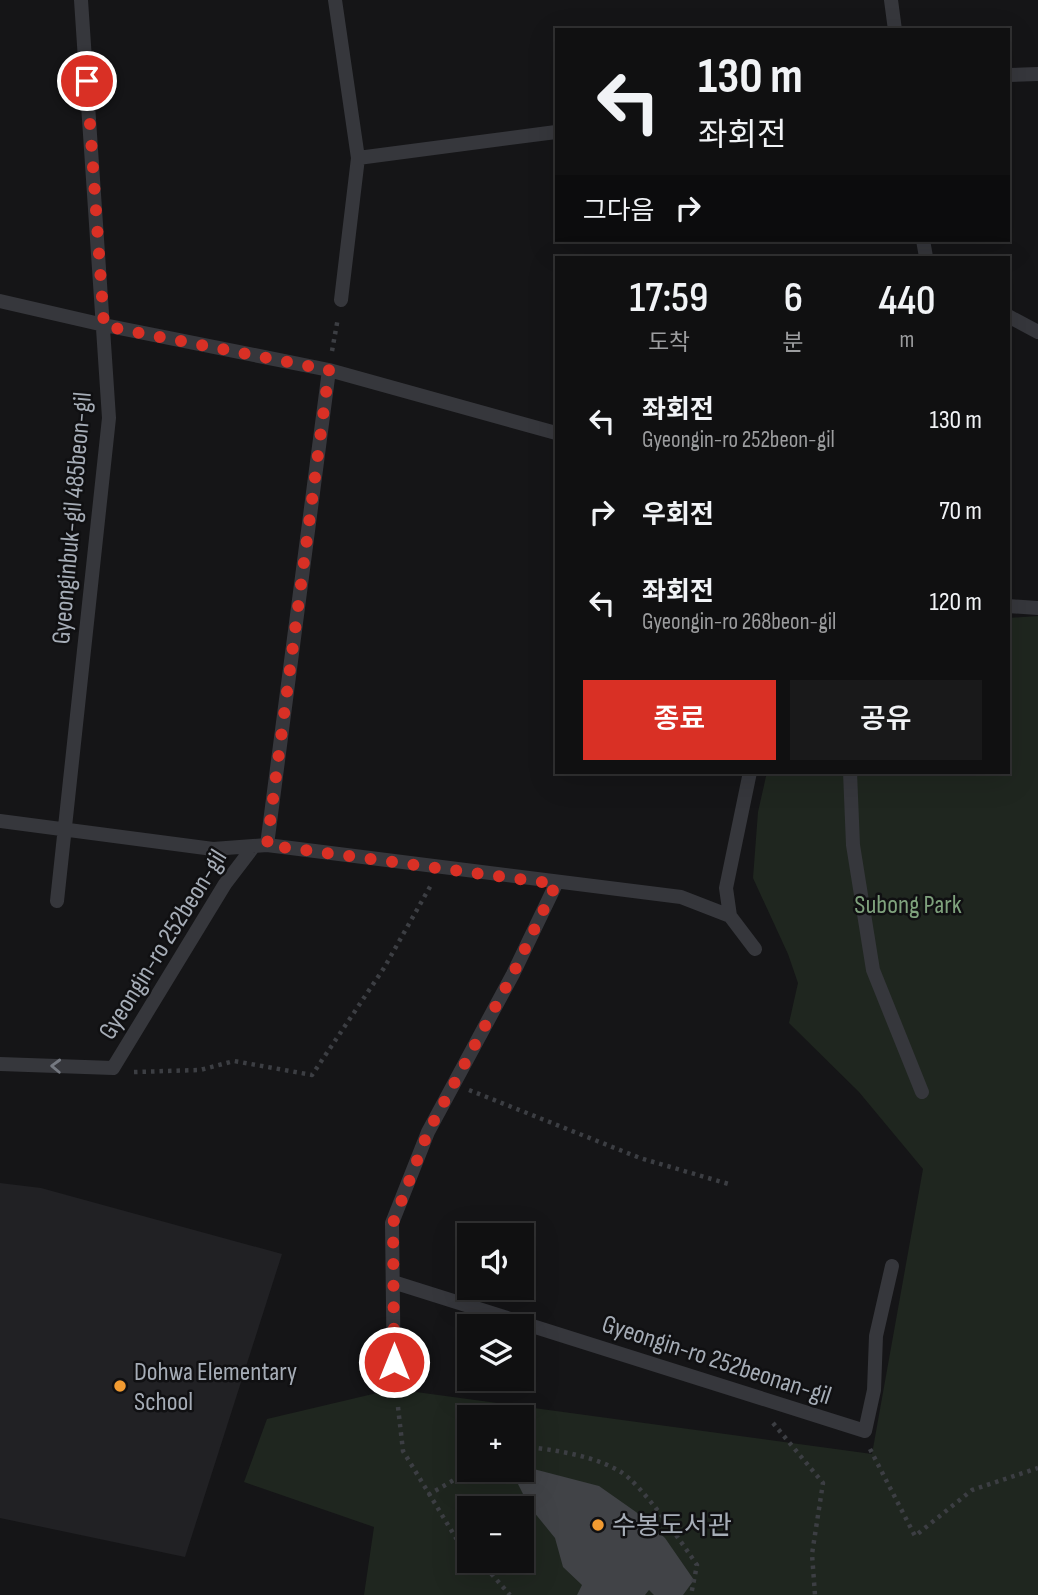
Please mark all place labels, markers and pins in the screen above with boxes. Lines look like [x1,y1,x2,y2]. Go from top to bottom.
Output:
pin [57,51,117,111]
place label: Dohwa Elementary School [134,1357,297,1418]
marker: Dohwa Elementary School [112,1378,128,1394]
place label: 수봉도서관 [612,1511,732,1542]
marker: 수봉도서관 [590,1517,606,1533]

